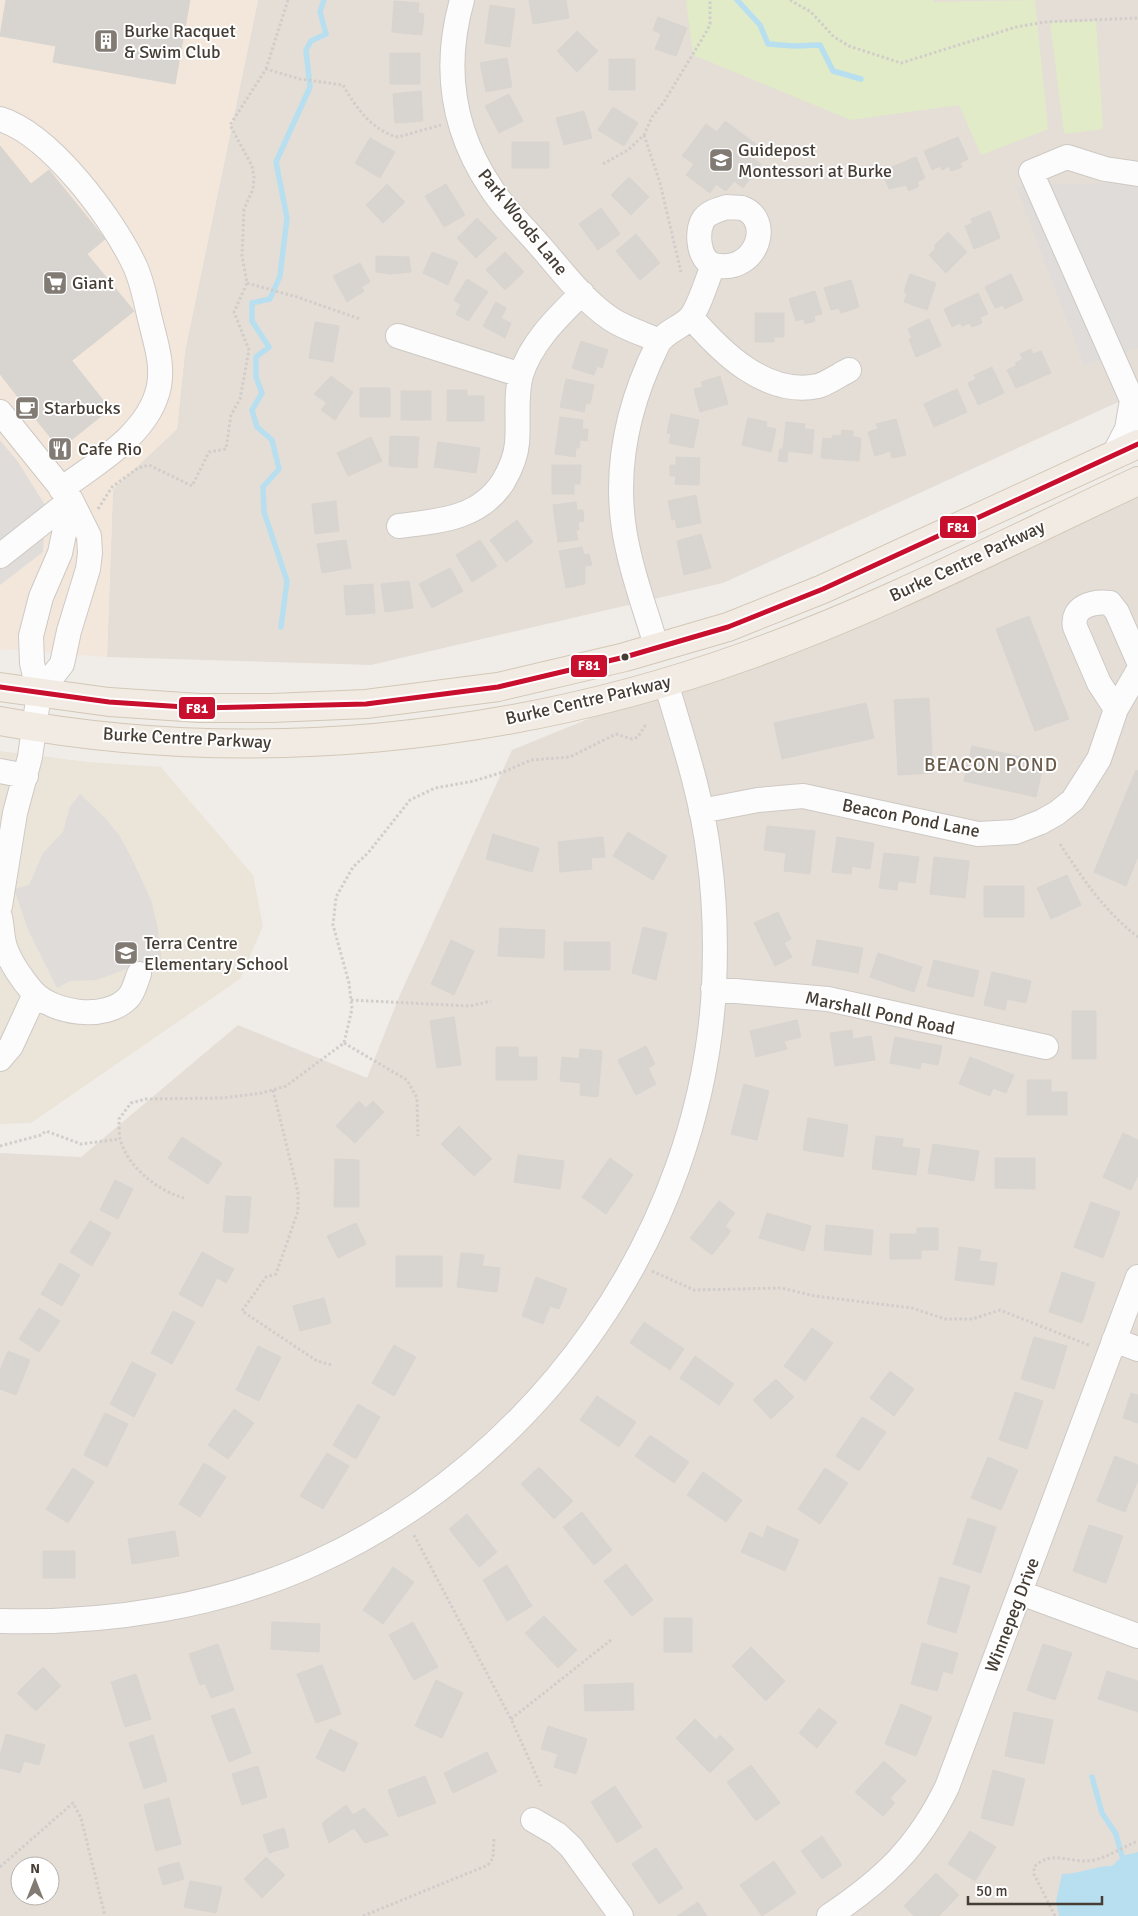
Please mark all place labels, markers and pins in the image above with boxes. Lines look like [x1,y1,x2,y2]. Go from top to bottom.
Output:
place label: Burke Racquet & Swim Club [124,20,236,63]
building icon: Burke Racquet & Swim Club [93,28,119,54]
place label: Guidepost Montessori at Burke [738,139,892,182]
school or university icon: Guidepost Montessori at Burke [708,147,734,173]
supermarket icon: Giant [42,270,68,296]
place label: Giant [72,272,114,294]
cafe icon: Starbucks [14,395,40,421]
place label: Starbucks [44,397,121,419]
restaurant icon: Cafe Rio [47,436,73,462]
place label: Cafe Rio [78,438,142,460]
unlabelled marker [620,652,630,662]
place label: Terra Centre Elementary School [144,932,289,975]
school or university icon: Terra Centre Elementary School [113,940,139,966]

